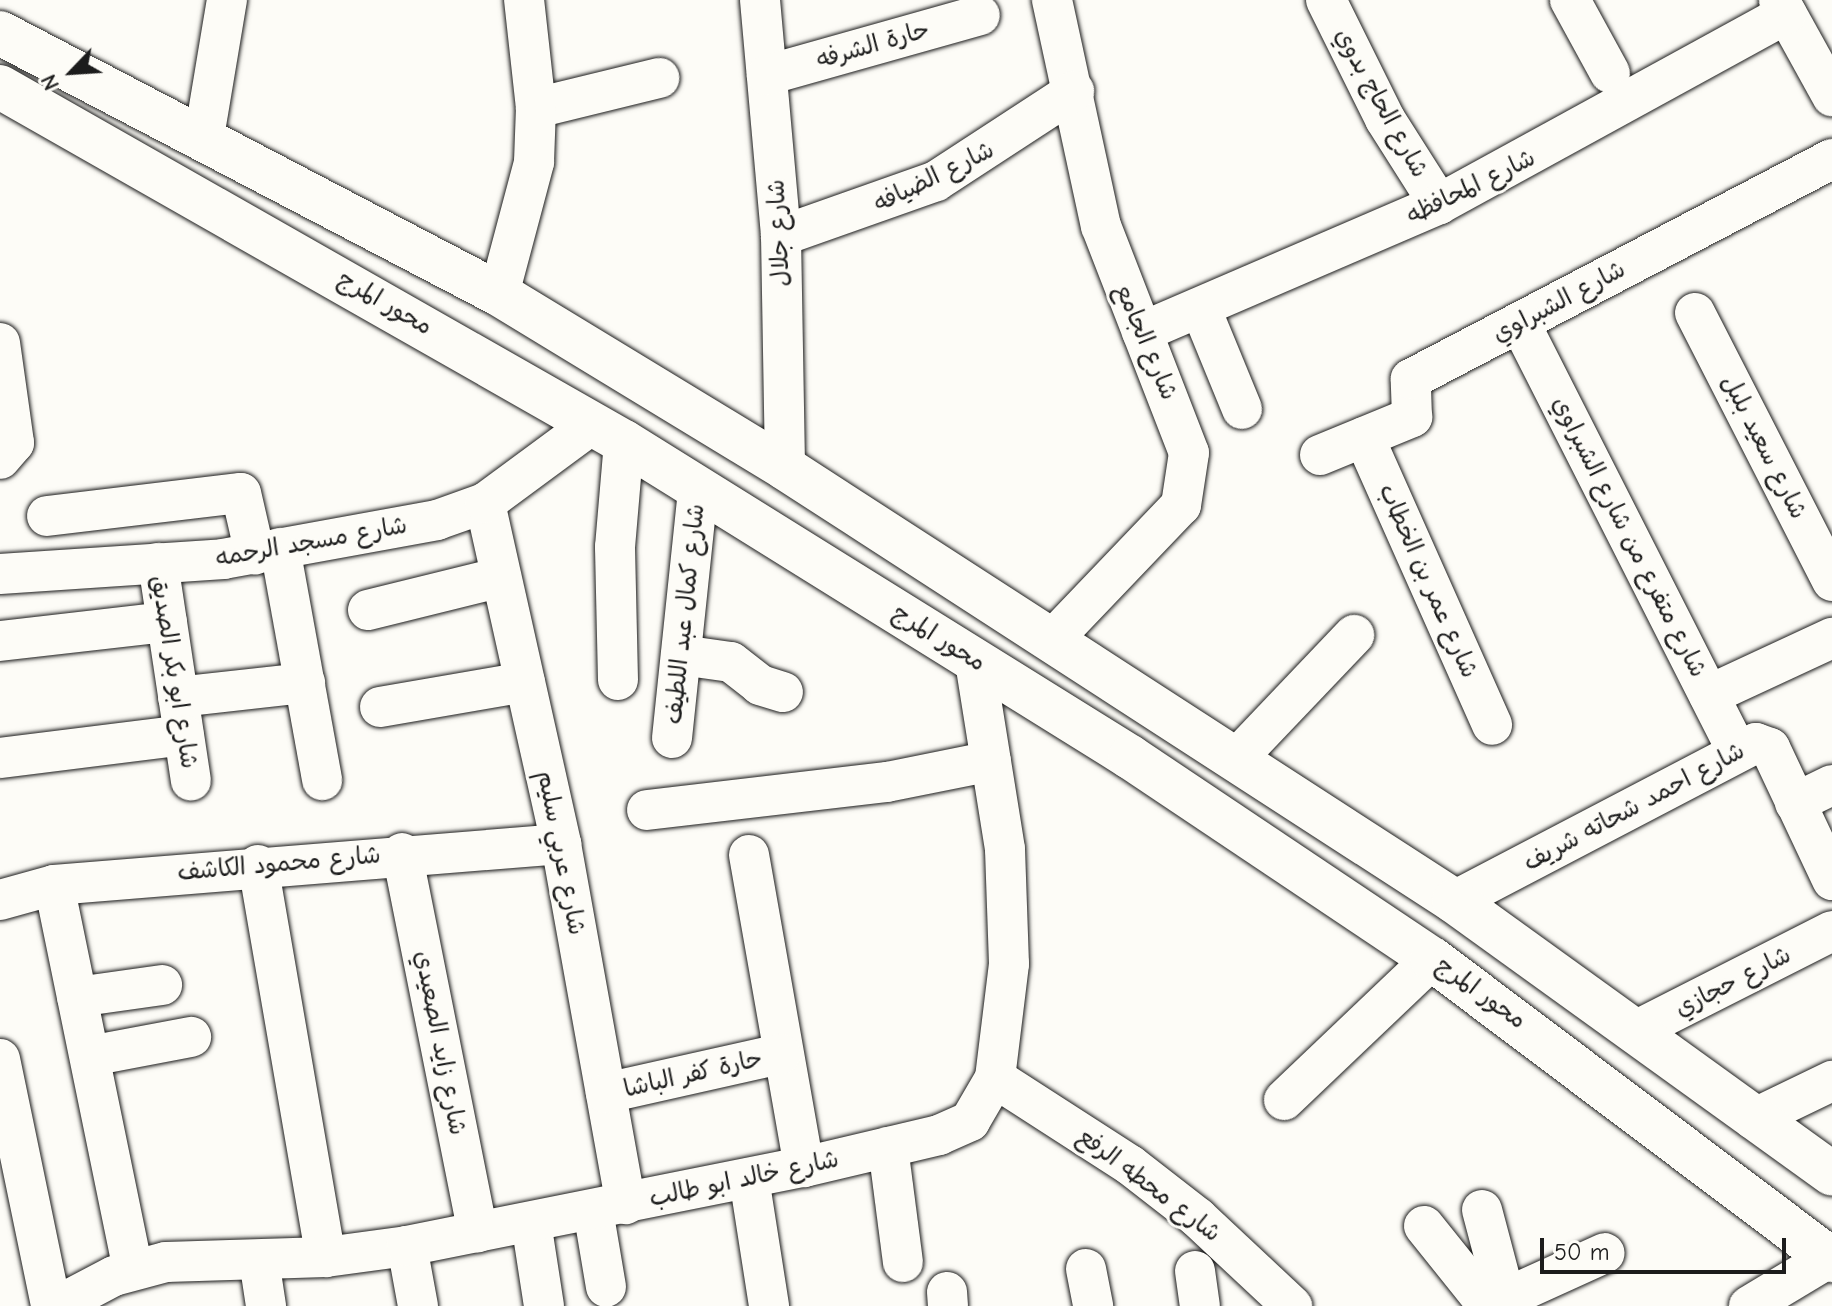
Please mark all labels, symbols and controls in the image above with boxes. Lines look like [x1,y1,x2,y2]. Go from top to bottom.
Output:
street label: حارة الشرفه [813,15,933,75]
street label: شارع الحاج بدوي [1328,23,1434,183]
north arrow [32,32,112,112]
text: N [35,70,65,94]
street label: شارع الضيافه [869,136,999,218]
street label: شارع المحافظه [1402,144,1540,230]
street label: شارع جلال [762,179,796,287]
street label: شارع الشبراوي [1488,255,1630,349]
street label: محور المرج [333,264,437,342]
street label: شارع الجامع [1109,280,1183,404]
street label: شارع سعيد بلبل [1715,370,1813,524]
street label: شارع متفرع من شارع الشبراوي [1546,392,1712,682]
street label: شارع عمر بن الخطاب [1372,480,1484,682]
street label: شارع كمال عبد اللطيف [659,502,711,726]
street label: شارع مسجد الرحمه [213,511,409,573]
street label: شارع ابو بكر الصديق [145,573,203,771]
street label: محور المرج [887,598,991,678]
street label: شارع احمد شحاته شريف [1519,737,1749,877]
street label: شارع عربي سليم [531,768,591,938]
street label: شارع محمود الكاشف [176,841,382,887]
street label: شارع حجازي [1670,941,1796,1023]
street label: شارع زايد الصعيدي [408,948,472,1138]
street label: محور المرج [1430,951,1532,1035]
street label: حارة كفر الباشا [621,1044,765,1104]
street label: شارع محطه الرفع [1072,1122,1226,1248]
street label: شارع خالد ابو طالب [647,1145,841,1213]
scale bar [1544,1222,1790,1272]
text: 50 m [1554,1238,1610,1266]

